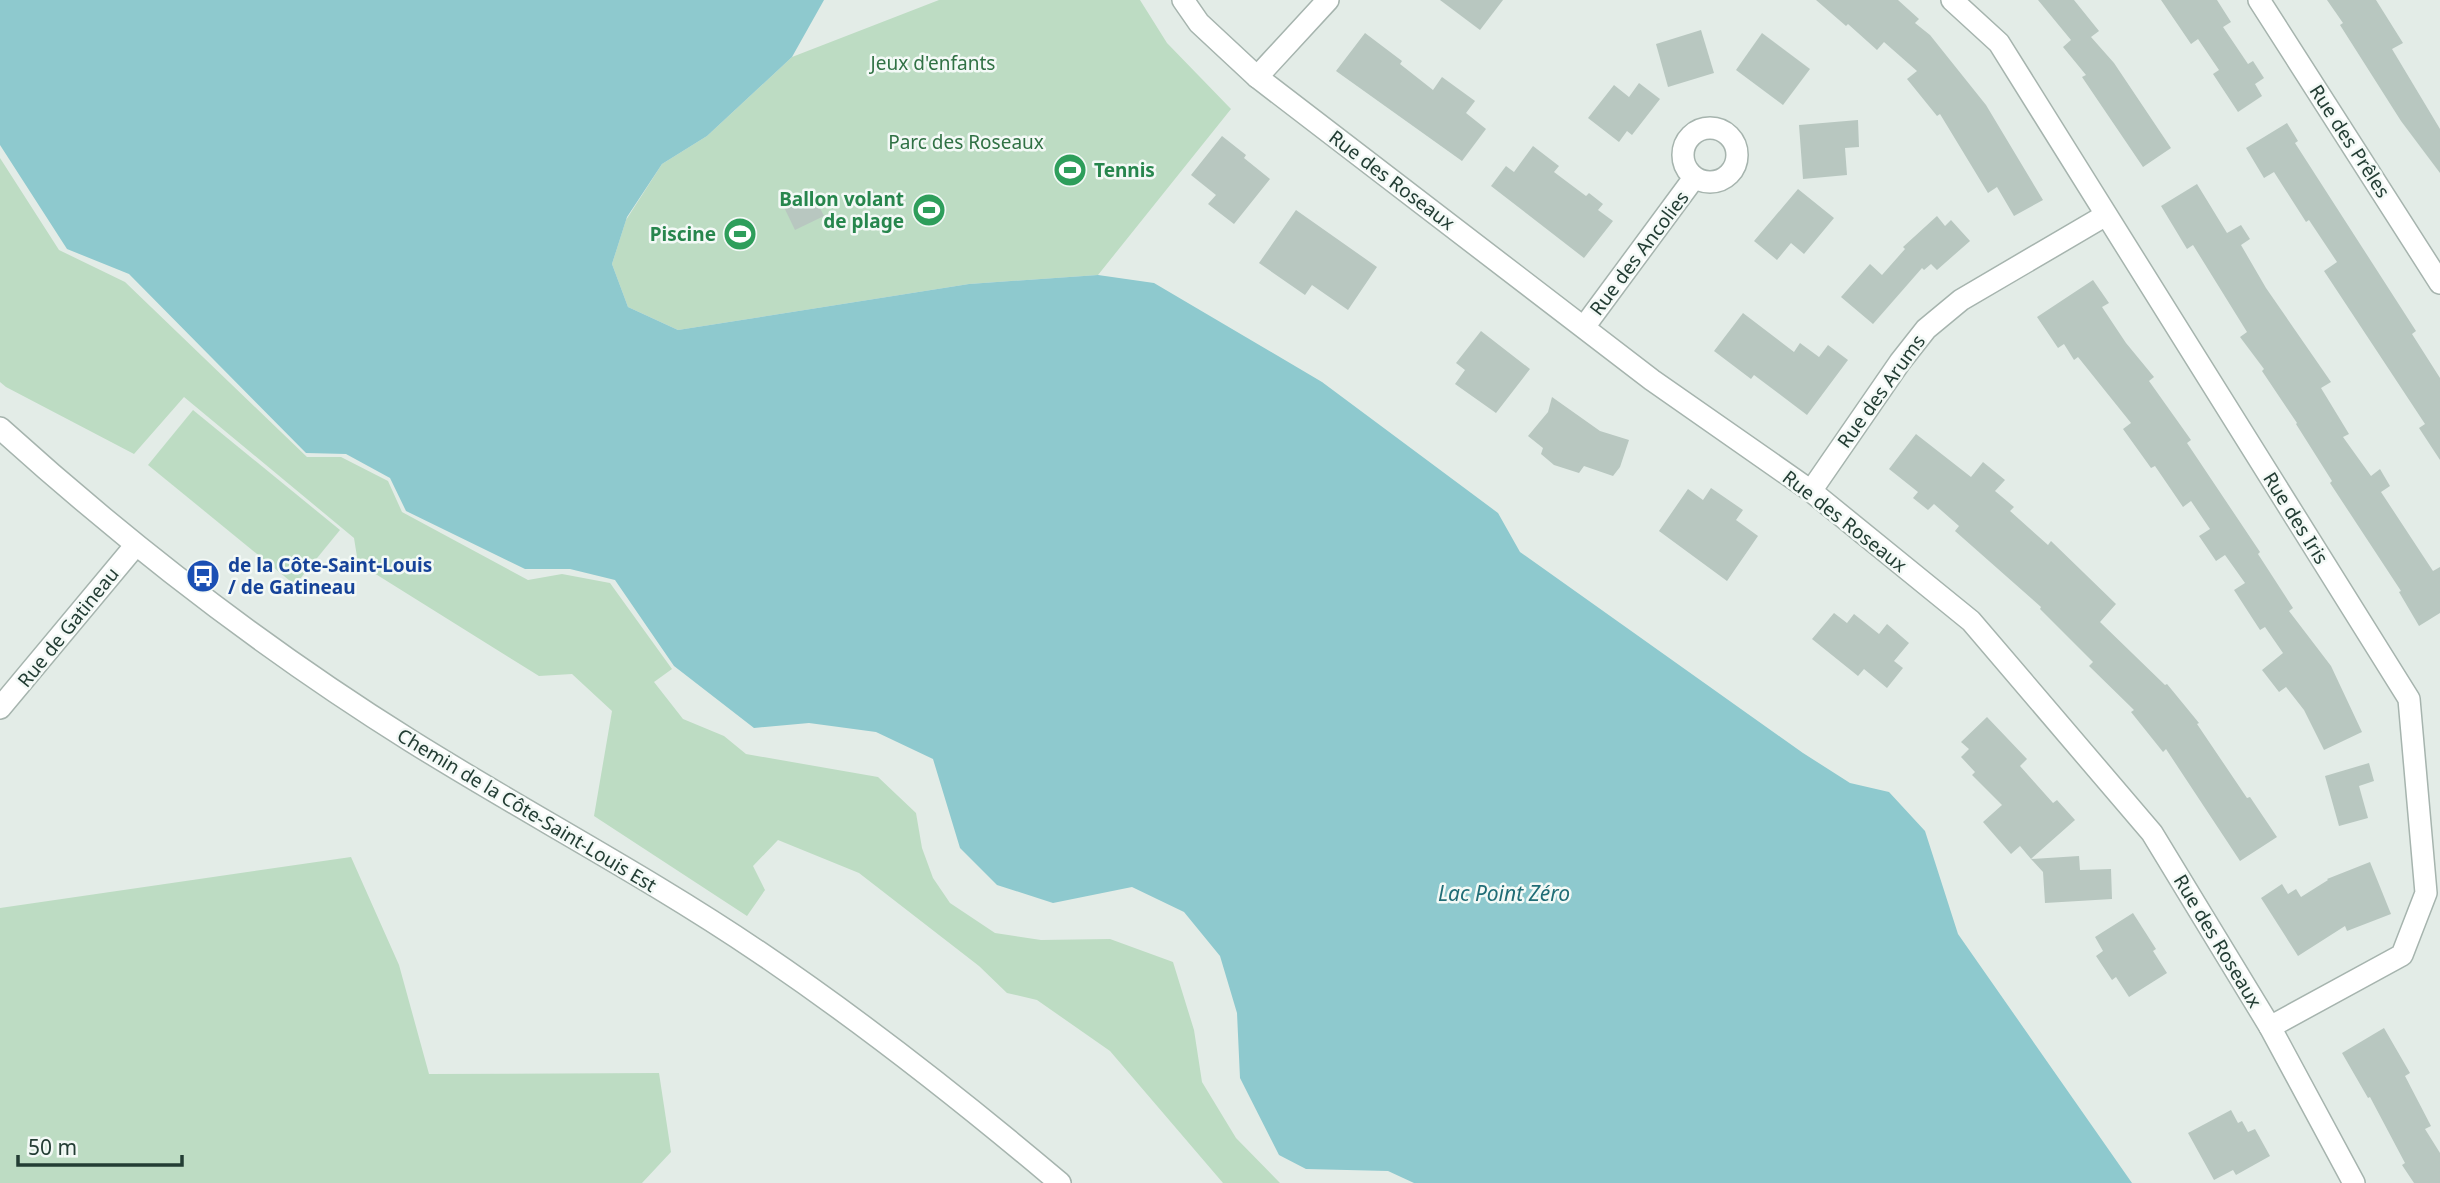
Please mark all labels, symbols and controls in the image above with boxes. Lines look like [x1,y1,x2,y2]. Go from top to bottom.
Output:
park label: Jeux d'enfants [869,50,995,76]
street label: Rue des Prêles [2304,79,2396,203]
street label: Rue des Roseaux [1324,124,1460,236]
park label: Parc des Roseaux [888,129,1044,155]
sports icon: Tennis [1051,151,1089,189]
place label: Tennis [1094,157,1155,183]
street label: Rue des Ancolies [1584,185,1694,321]
place label: Ballon volant de plage [779,186,904,234]
sports icon: Ballon volant de plage [910,191,948,229]
sports icon: Piscine [721,215,759,253]
place label: Piscine [650,221,716,247]
street label: Rue des Arums [1831,329,1931,453]
street label: Rue des Roseaux [1777,464,1913,578]
street label: Rue des Iris [2257,467,2335,569]
place label: de la Côte-Saint-Louis / de Gatineau [228,552,432,600]
bus stop icon: de la Côte-Saint-Louis / de Gatineau [184,557,222,595]
street label: Rue de Gatineau [11,561,125,693]
street label: Chemin de la Côte-Saint-Louis Est [392,722,662,898]
street label: Rue des Roseaux [2168,869,2268,1013]
water label: Lac Point Zéro [1438,879,1570,907]
scale bar [18,1124,182,1168]
text: 50 m [28,1133,77,1161]

